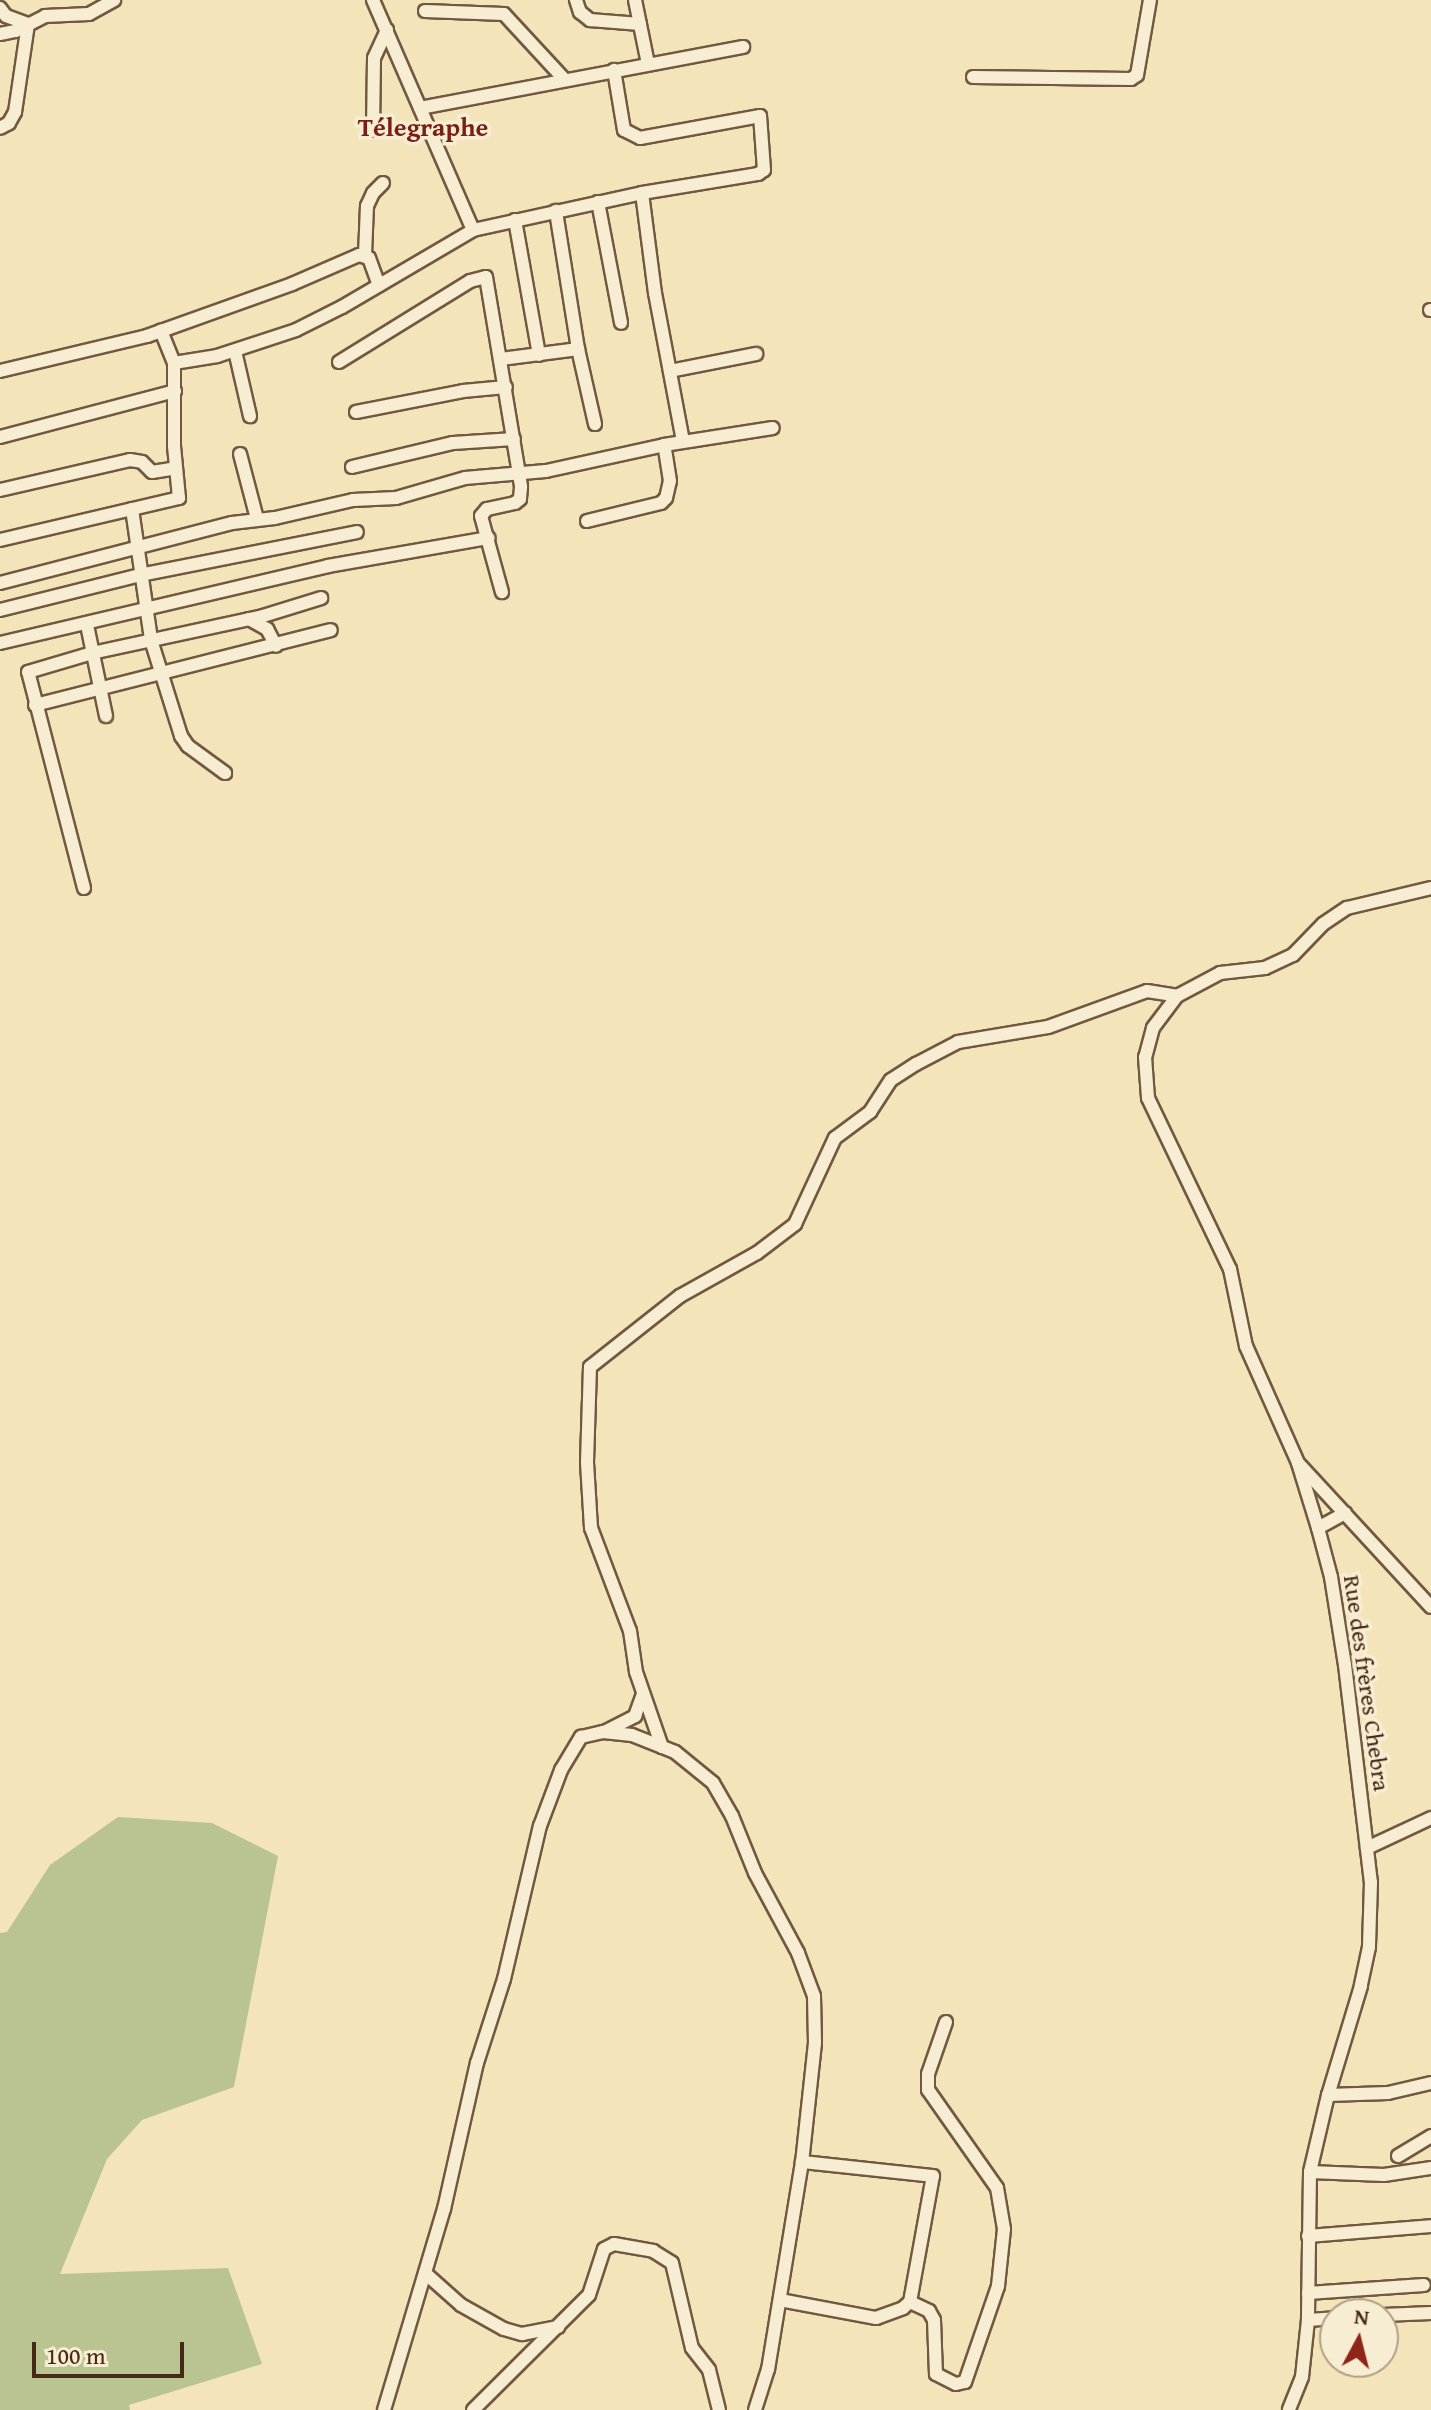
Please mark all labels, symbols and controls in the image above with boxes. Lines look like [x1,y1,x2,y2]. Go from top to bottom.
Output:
district label: Télegraphe [358,111,488,143]
street label: Rue des frères Chebra [1338,1573,1396,1793]
north arrow [1319,2298,1399,2378]
text: N [1352,2299,1371,2333]
scale bar [36,2326,188,2376]
text: 100 m [46,2338,106,2373]

